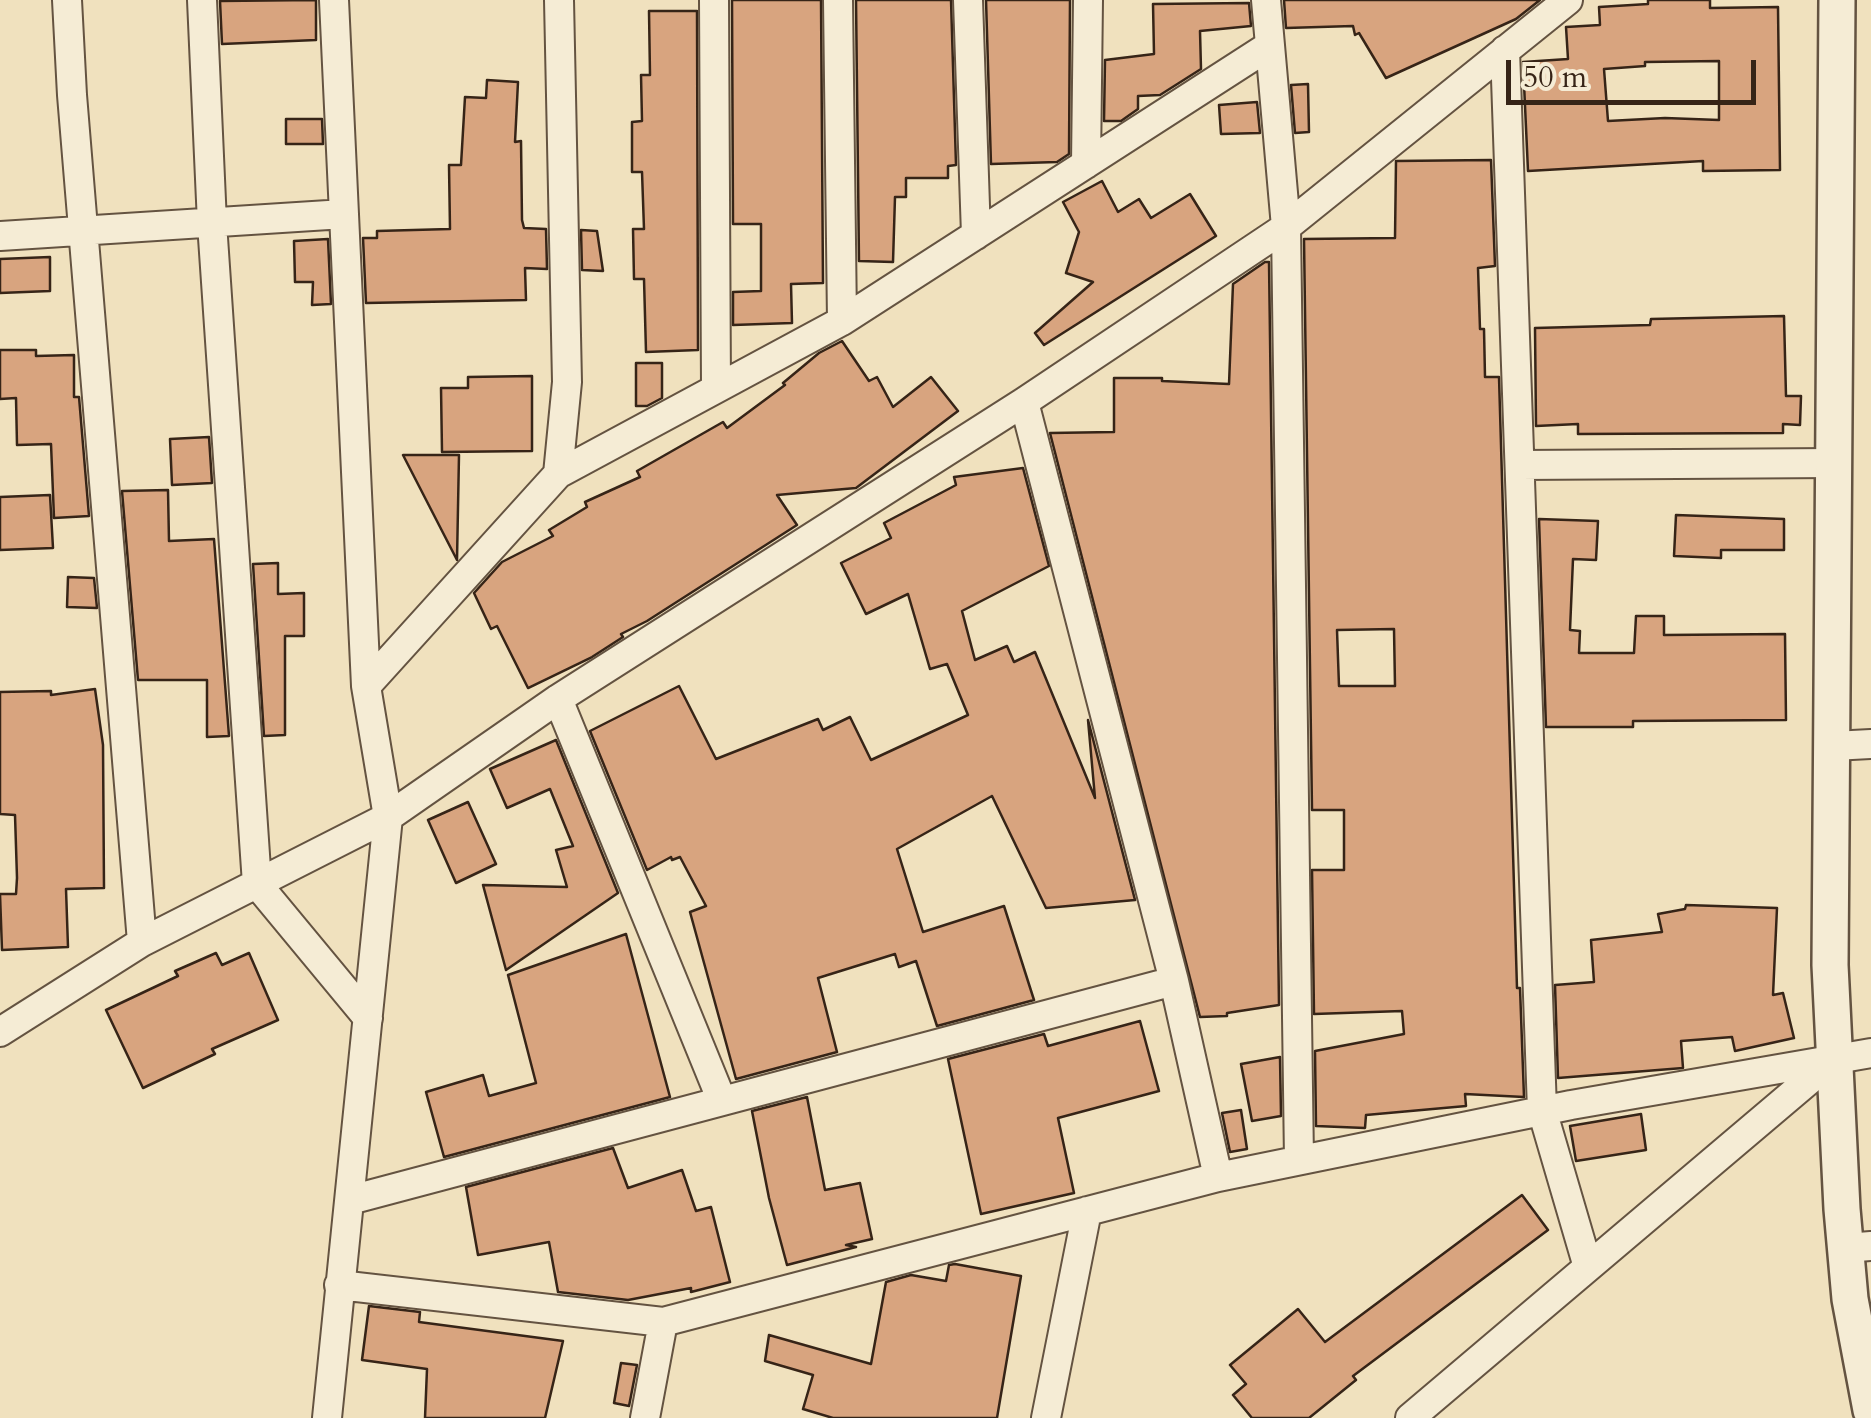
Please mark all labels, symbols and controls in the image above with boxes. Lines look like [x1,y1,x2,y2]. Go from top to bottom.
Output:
scale bar [1511,40,1761,102]
text: 50 m [1523,57,1587,98]

